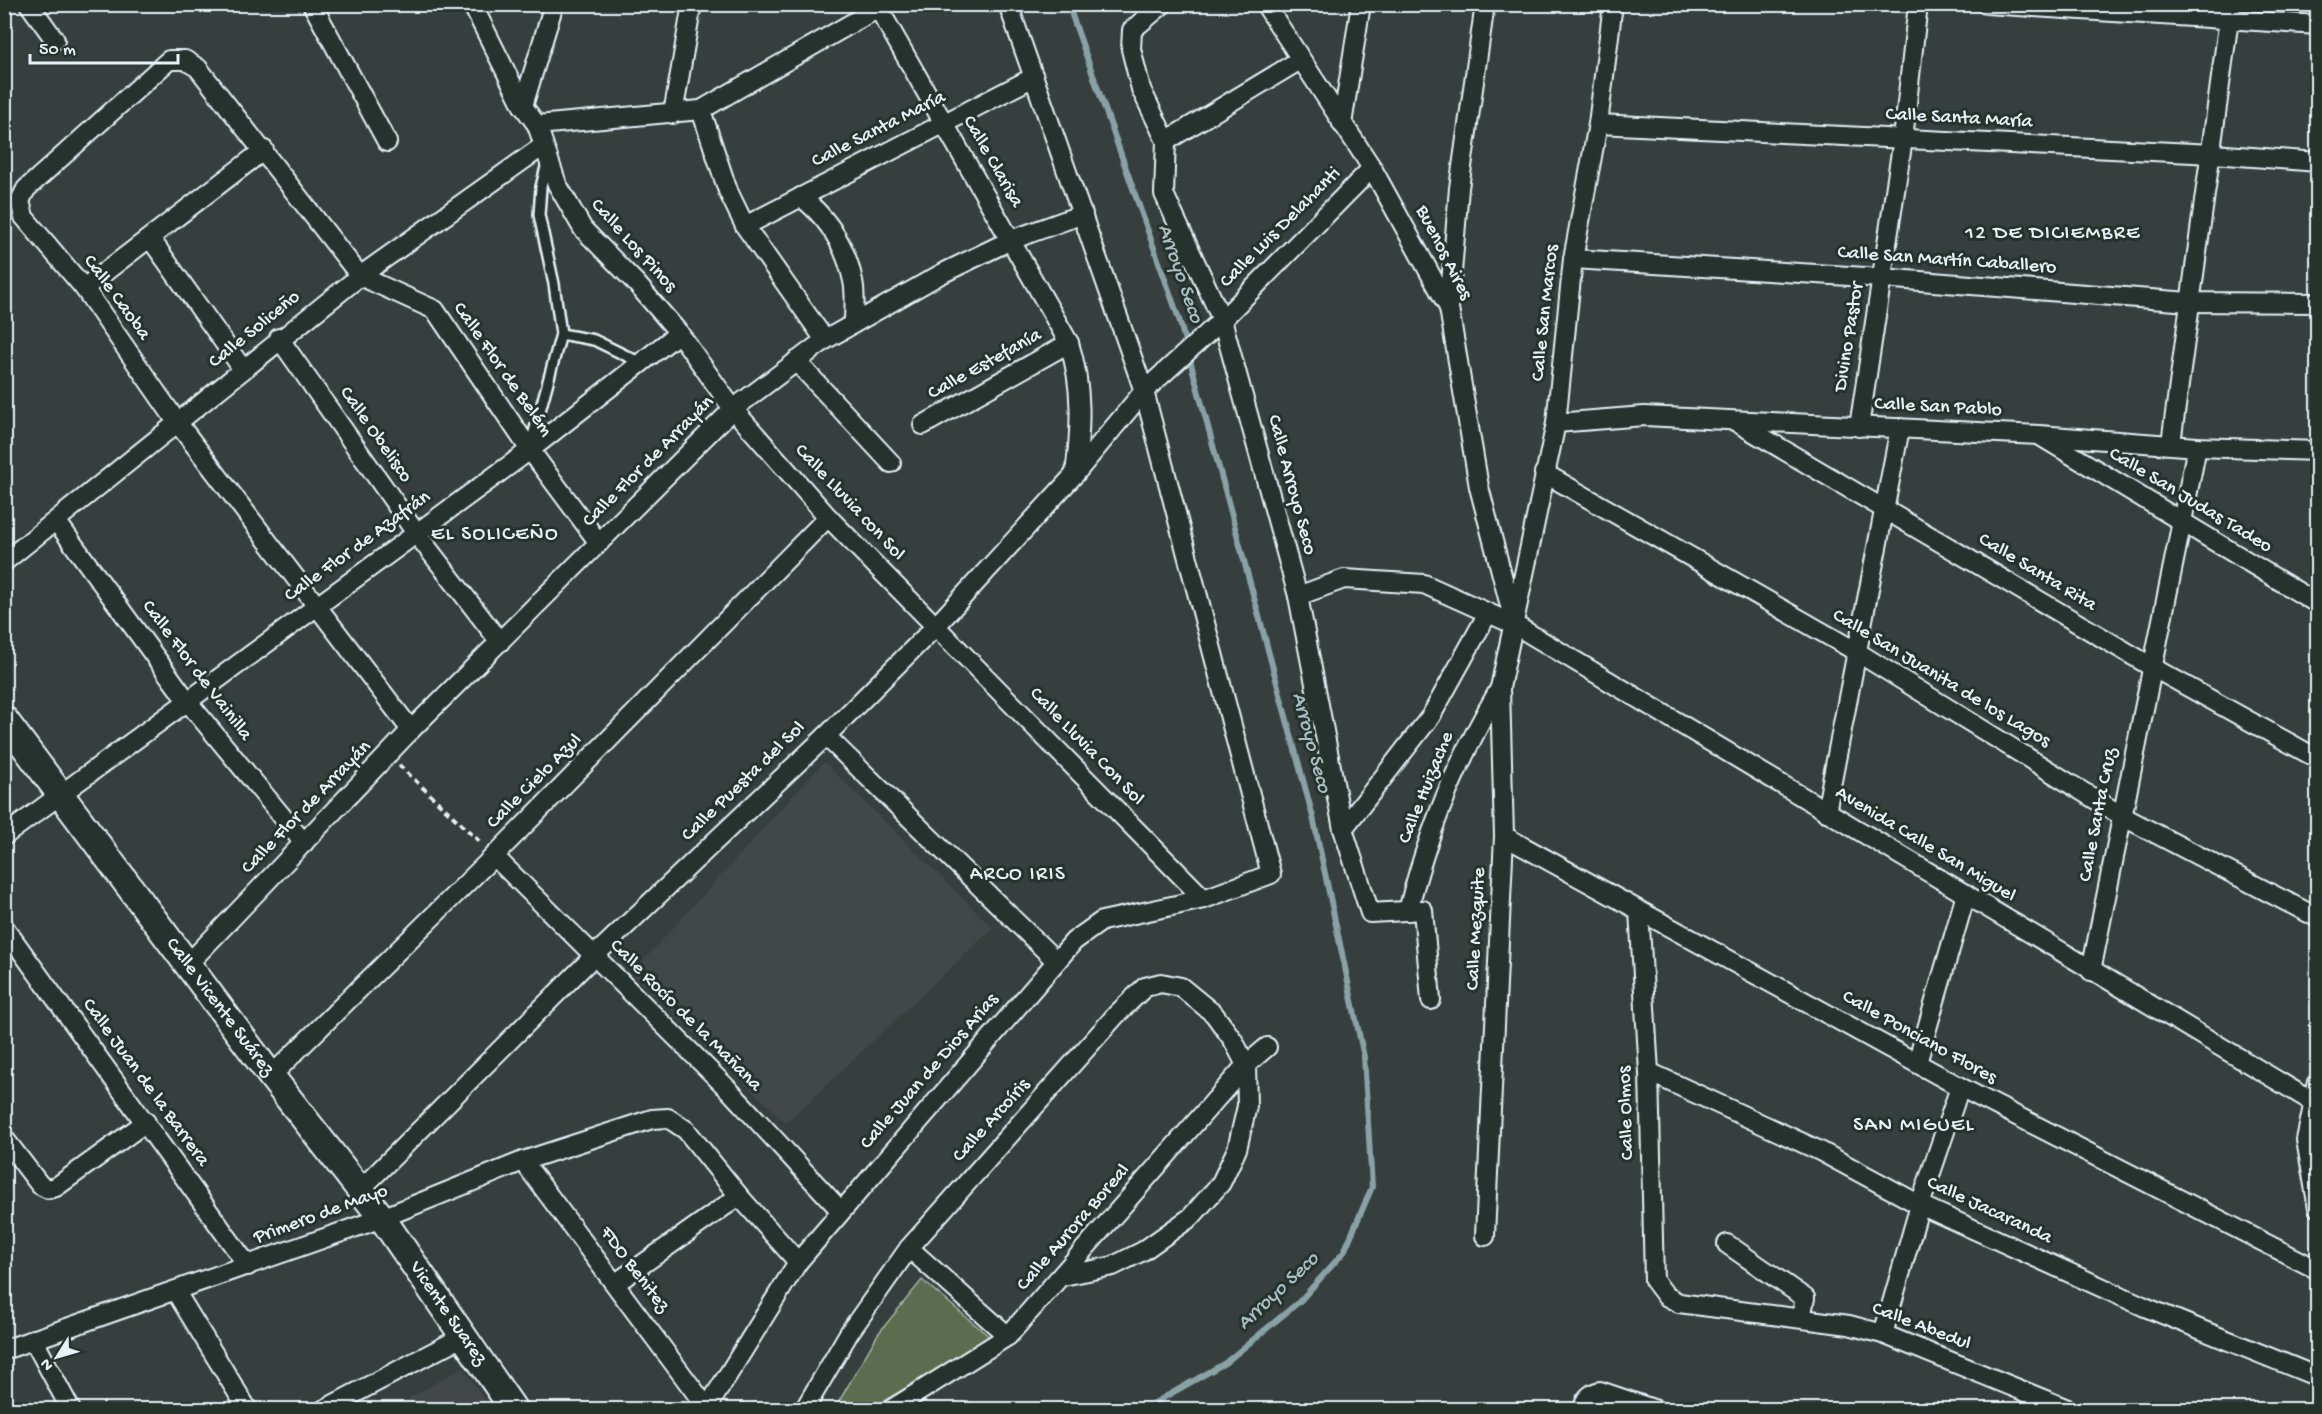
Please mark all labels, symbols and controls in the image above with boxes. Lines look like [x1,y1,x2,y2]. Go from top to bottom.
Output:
scale bar [30,27,178,65]
text: 50 m [39,40,76,61]
street label: Calle Santa María [808,86,951,174]
street label: Calle Santa María [1885,104,2034,134]
street label: Calle Clarisa [957,112,1028,213]
street label: Calle Luis Delahanti [1216,163,1346,293]
street label: Calle Los Pinos [585,194,682,298]
street label: Buenos Aires [1409,201,1477,305]
water label: Arroyo Seco [1150,221,1208,328]
district label: 12 DE DICIEMBRE [1964,222,2141,247]
street label: Calle San Martín Caballero [1837,242,2057,280]
street label: Calle San Marcos [1527,243,1565,382]
street label: Calle Caoba [77,251,155,346]
street label: Divino Pastor [1830,279,1870,395]
street label: Calle Soliceño [205,286,305,374]
street label: Calle Flor de Belém [447,298,557,442]
street label: Calle Estefanía [924,324,1047,406]
street label: Calle Obelisco [333,383,417,487]
street label: Calle Flor de Arrayán [578,391,720,533]
street label: Calle San Pablo [1874,393,2002,423]
street label: Calle Arroyo Seco [1261,413,1321,557]
street label: Calle Lluvia con Sol [789,440,909,566]
street label: Calle San Judas Tadeo [2104,443,2276,559]
street label: Calle Flor de Azafrán [280,486,436,608]
district label: EL SOLICEÑO [431,523,559,548]
street label: Calle Santa Rita [1974,529,2101,618]
street label: Calle Flor de Vainilla [136,596,257,746]
street label: Calle San Juanita de los Lagos [1828,605,2055,754]
street label: Calle Lluvia Con Sol [1024,683,1148,811]
water label: Arroyo Seco [1285,690,1336,797]
street label: Calle Puesta del Sol [677,717,811,847]
street label: Calle Huizache [1394,728,1460,847]
street label: Calle Cielo Azul [483,730,587,834]
street label: Calle Flor de Arrayán [237,736,377,880]
street label: Calle Santa Cruz [2075,745,2123,884]
street label: Avenida Calle San Miguel [1831,782,2019,908]
district label: ARCO IRIS [970,863,1066,888]
street label: Calle Mezquite [1462,866,1492,991]
street label: Calle Vicente Suárez [160,933,280,1082]
street label: Calle Rocío de la Mañana [604,935,767,1098]
street label: Calle Ponciano Flores [1838,986,2001,1090]
street label: Calle Juan de Dios Arias [856,989,1005,1155]
street label: Calle Juan de la Barrera [76,994,214,1172]
street label: Calle Olmos [1614,1065,1640,1160]
street label: Calle Arcoíris [948,1074,1036,1168]
district label: SAN MIGUEL [1853,1114,1975,1139]
street label: Calle Aurora Boreal [1013,1160,1135,1296]
street label: Calle Jacaranda [1923,1172,2056,1251]
street label: Primero de Mayo [250,1180,391,1250]
street label: FDO Benitez [594,1222,675,1318]
water label: Arroyo Seco [1233,1247,1326,1336]
street label: Vicente Suarez [403,1256,492,1371]
street label: Calle Abedul [1868,1298,1974,1356]
north arrow [27,1327,87,1387]
text: N [37,1354,59,1374]

